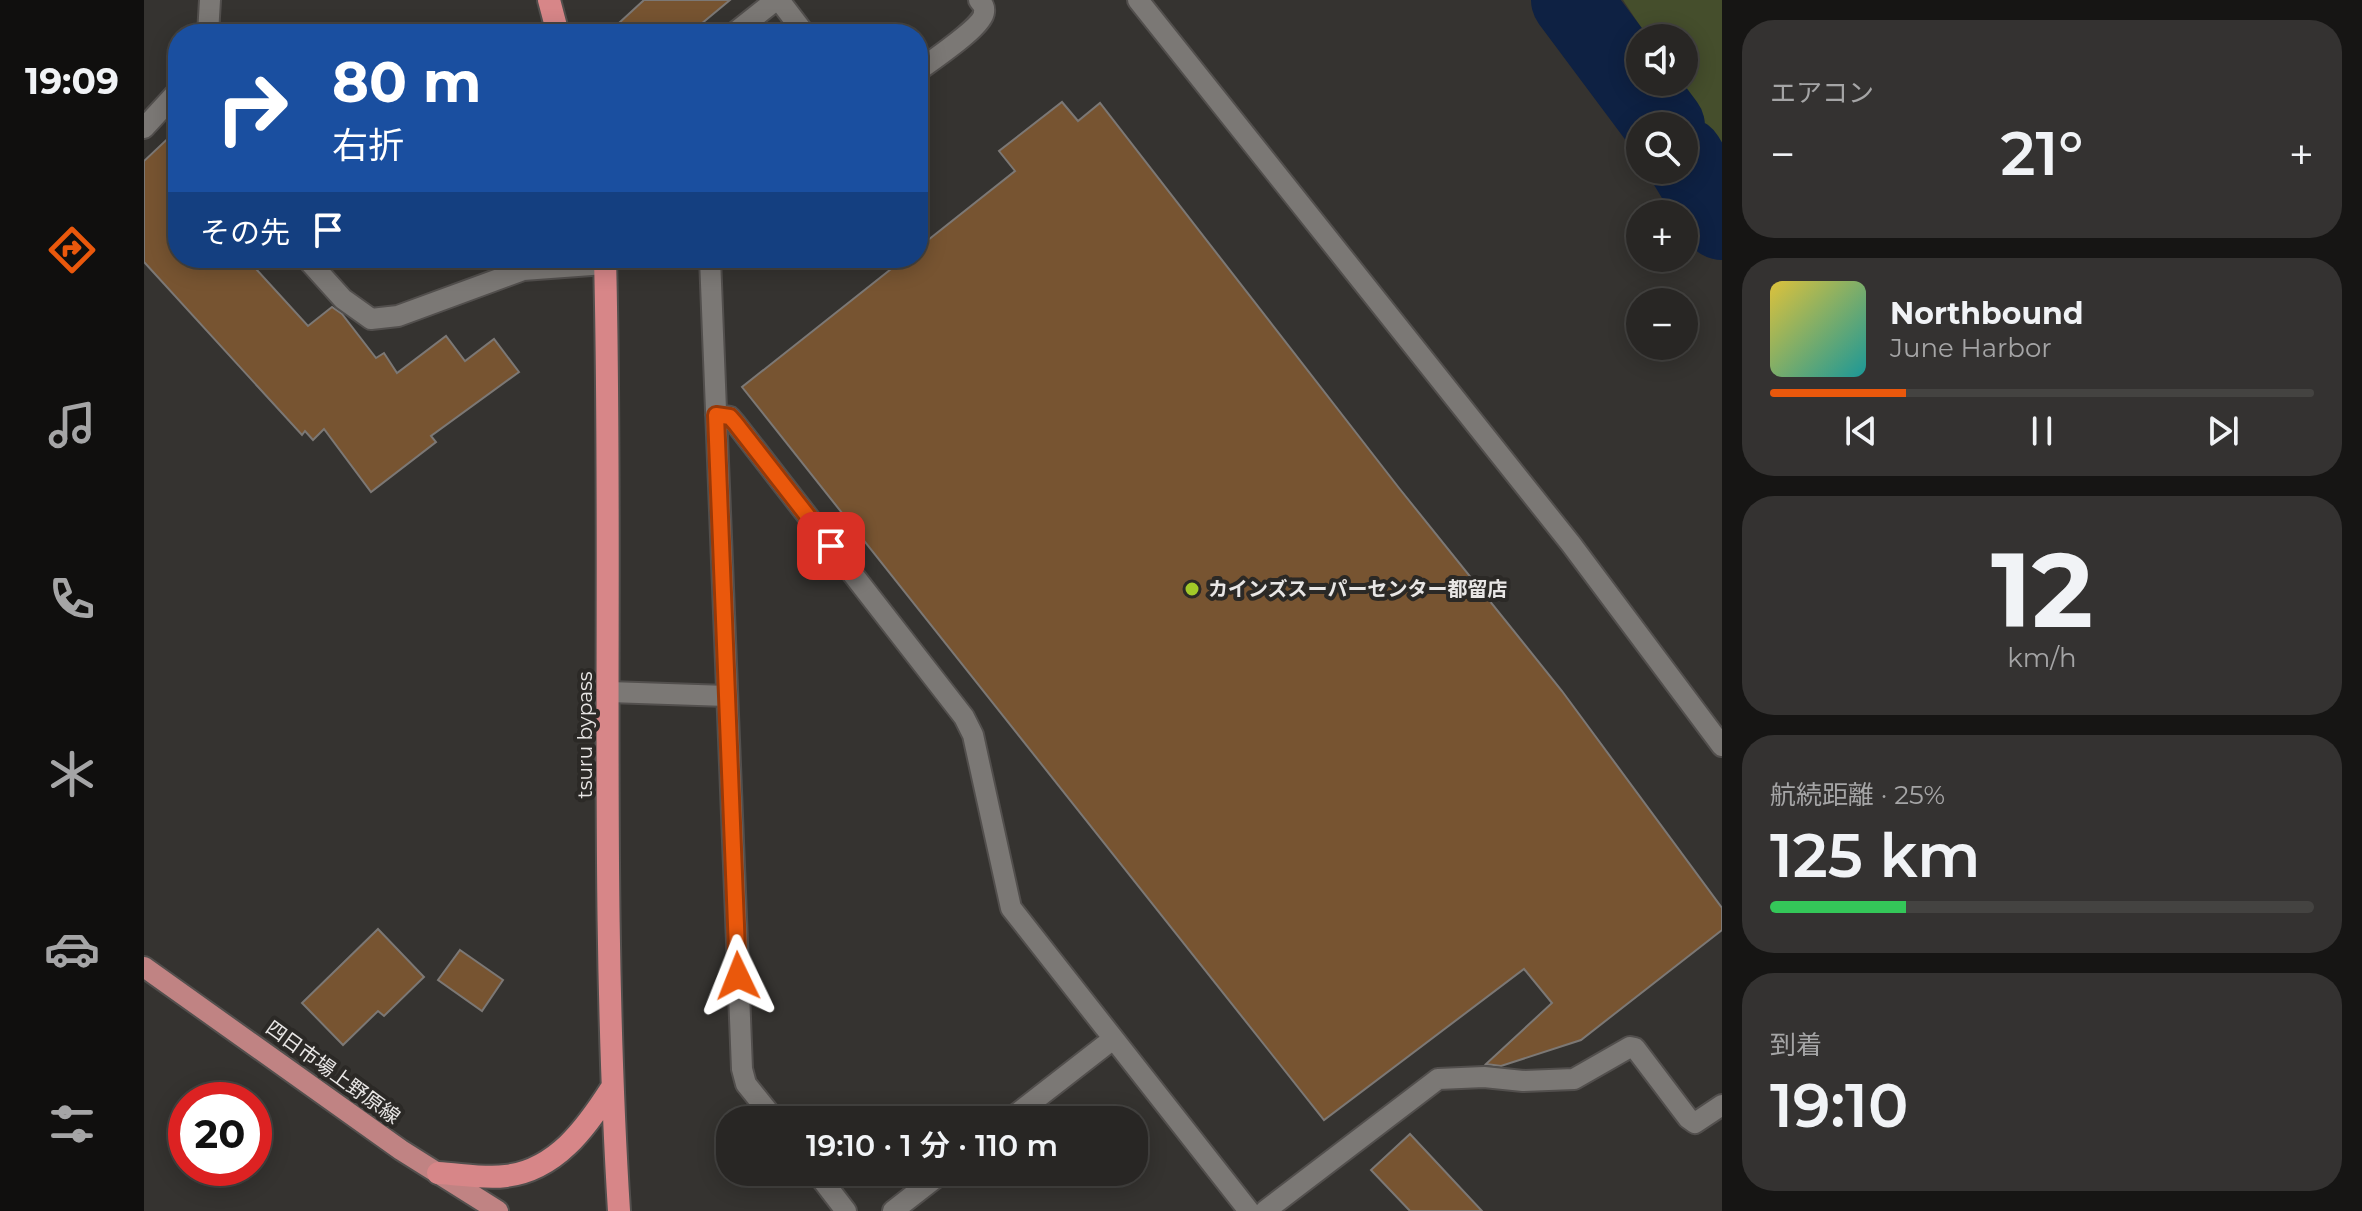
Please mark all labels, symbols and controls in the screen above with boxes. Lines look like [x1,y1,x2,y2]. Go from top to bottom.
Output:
map controls [1626,24,1698,360]
button: sound [1626,24,1698,96]
text: 80 m [332,48,482,116]
icon: right [200,56,304,160]
text: 19:09 [25,59,119,103]
text: エアコン [1770,77,1874,109]
button: search [1626,112,1698,184]
text: 21° [2001,117,2083,190]
text: 右折 [332,123,404,167]
text: − [1770,127,1795,181]
text: + [2289,127,2314,181]
button: + [1626,200,1698,272]
icon: arrive [306,208,350,252]
text: その先 [200,214,290,251]
icon: directions [44,222,100,278]
button: − [1626,288,1698,360]
text: Northbound [1890,295,2084,332]
text: June Harbor [1890,332,2052,364]
icon: music [44,397,100,453]
icon: previous [1839,409,1883,453]
icon: pause [2020,409,2064,453]
icon: next [2201,409,2245,453]
pin [797,512,865,580]
icon: arrive [809,524,853,568]
text: 12 [1991,526,2093,653]
icon: phone [44,571,100,627]
place label: カインズスーパーセンター都留店 [1208,577,1507,601]
marker: カインズスーパーセンター都留店 [1183,580,1201,598]
text: km/h [2007,642,2077,674]
street label: tsuru bypass [573,671,597,798]
icon: climate [44,746,100,802]
text: 航続距離 · 25% [1770,779,1945,811]
text: 125 km [1770,819,1980,892]
icon: car [44,921,100,977]
position arrow [696,934,780,1018]
street label: 四日市場上野原線 [261,1015,405,1129]
text: 到着 [1770,1029,1822,1061]
text: 19:10 [1770,1069,1908,1142]
speed limit sign: 20 [168,1082,272,1186]
icon: filters [44,1096,100,1152]
text: 19:10 · 1 分 · 110 m [806,1127,1058,1164]

